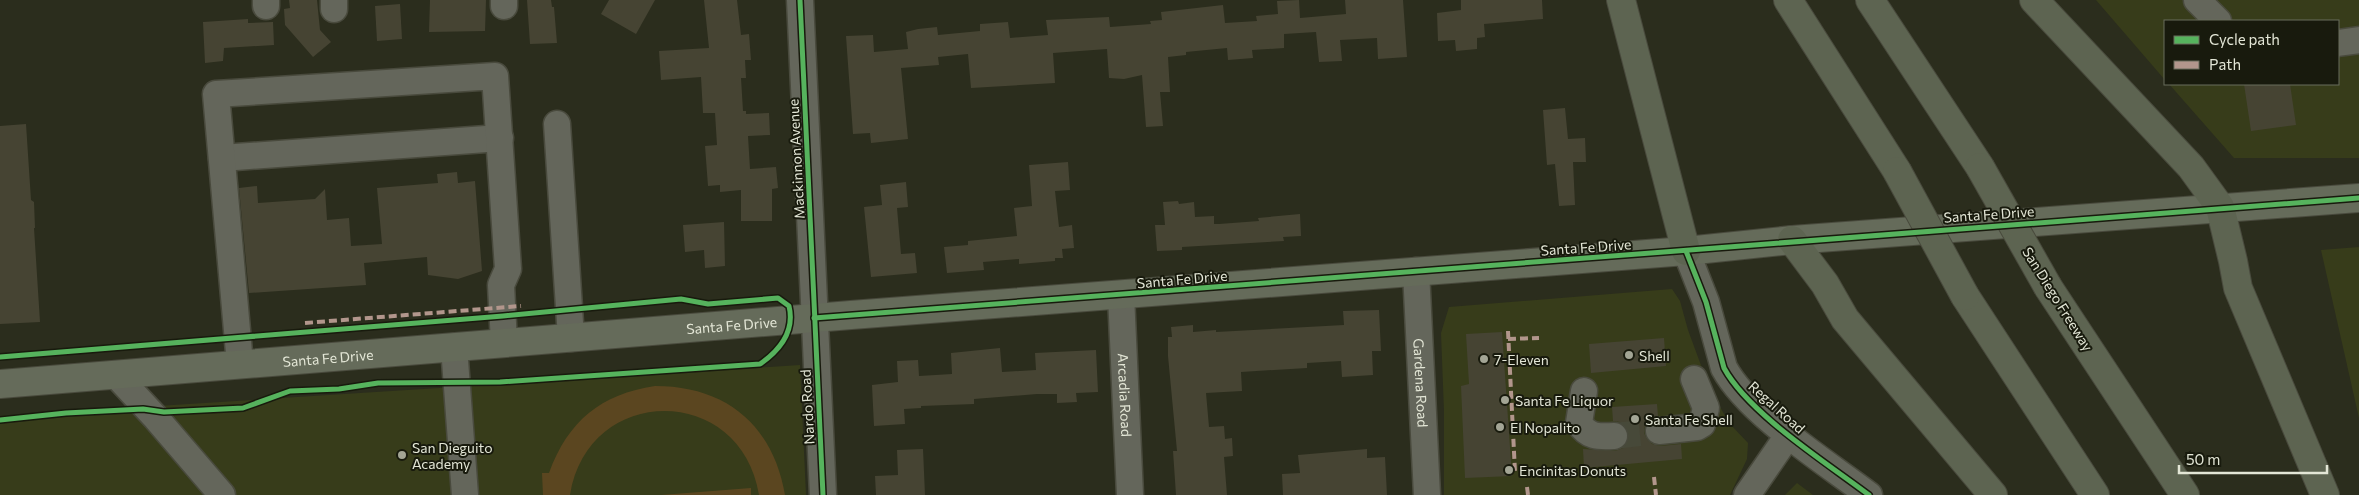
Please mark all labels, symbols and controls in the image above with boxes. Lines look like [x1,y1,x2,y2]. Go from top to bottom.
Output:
legend [2164,20,2339,85]
text: Cycle path [2209,30,2280,48]
text: Path [2209,55,2241,73]
street label: Mackinnon Avenue [784,98,808,220]
street label: Santa Fe Drive [1943,202,2035,226]
street label: Santa Fe Drive [1540,235,1632,259]
street label: San Diego Freeway [2019,244,2097,354]
street label: Santa Fe Drive [1136,267,1228,291]
street label: Santa Fe Drive [686,313,778,337]
street label: Gardena Road [1411,338,1432,428]
street label: Santa Fe Drive [282,345,374,370]
place label: Shell [1639,347,1670,364]
marker: Shell [1623,349,1635,361]
place label: 7-Eleven [1494,351,1549,368]
street label: Arcadia Road [1115,353,1136,437]
marker: 7-Eleven [1478,353,1490,365]
street label: Nardo Road [797,369,817,445]
street label: Regal Road [1745,377,1809,437]
place label: Santa Fe Liquor [1515,392,1614,409]
marker: Santa Fe Liquor [1499,394,1511,406]
place label: Santa Fe Shell [1645,411,1733,428]
marker: Santa Fe Shell [1629,413,1641,425]
place label: El Nopalito [1510,419,1580,436]
marker: El Nopalito [1494,421,1506,433]
place label: San Dieguito Academy [412,439,493,472]
scale bar [2179,442,2326,474]
marker: San Dieguito Academy [396,449,408,461]
text: 50 m [2186,450,2220,468]
place label: Encinitas Donuts [1519,462,1626,479]
marker: Encinitas Donuts [1503,464,1515,476]

